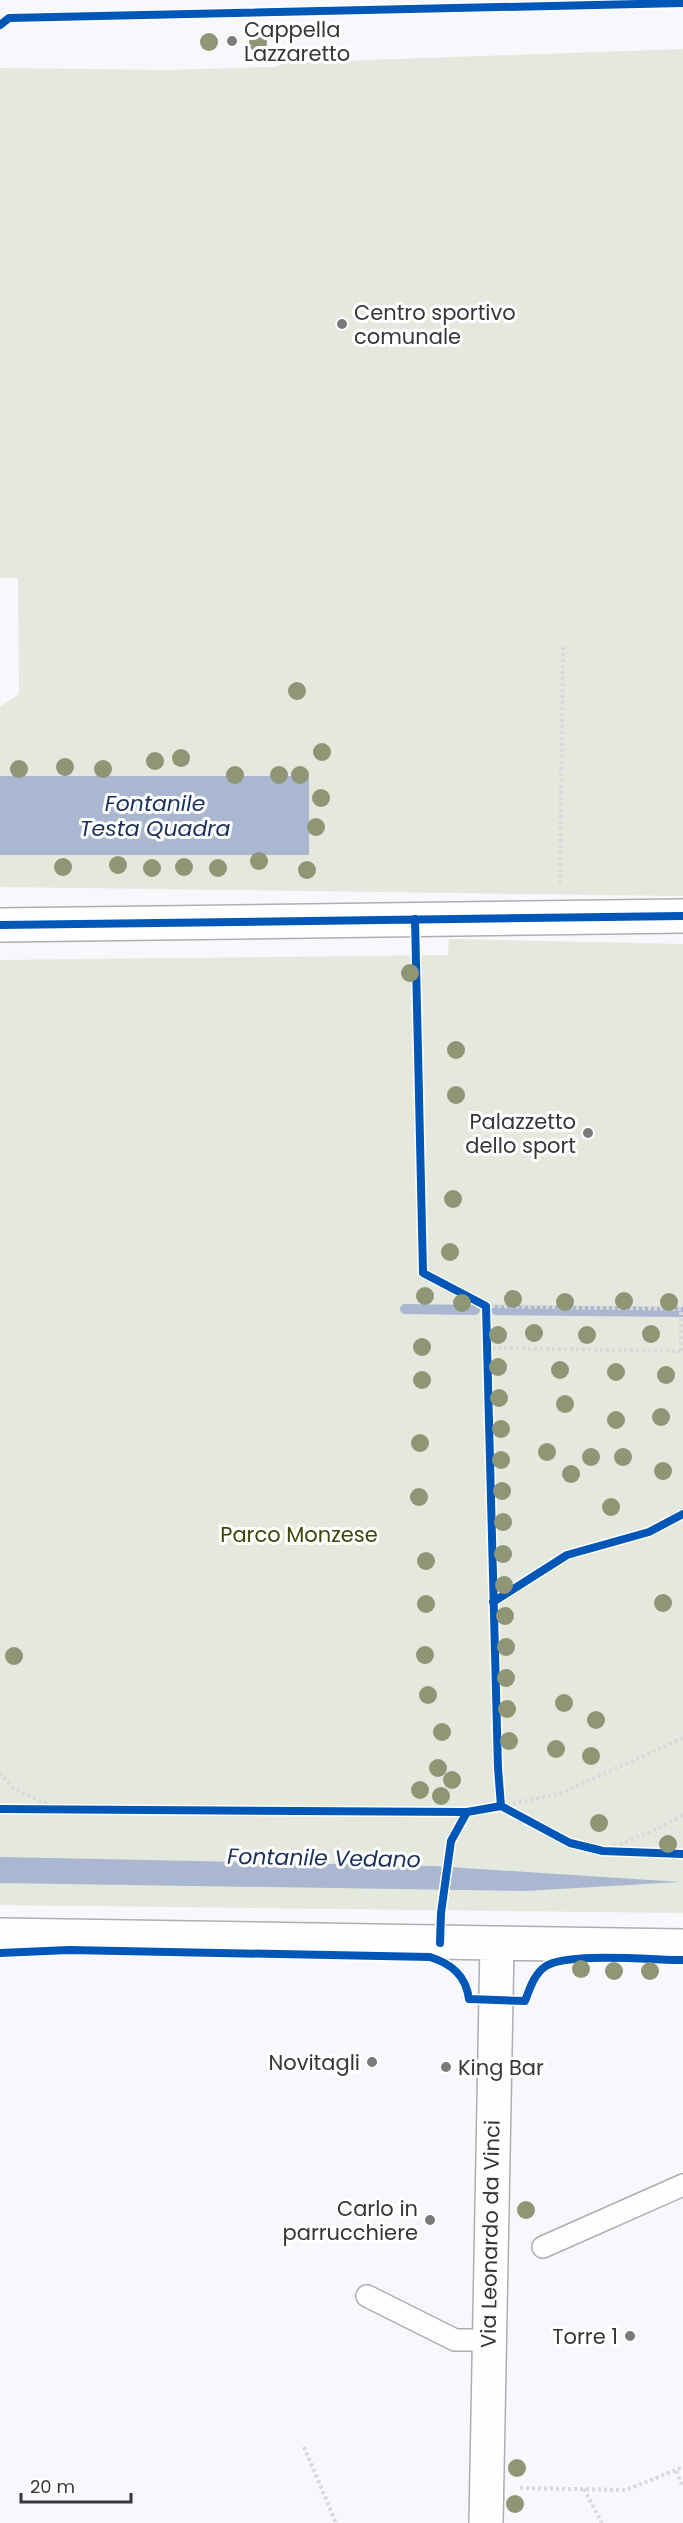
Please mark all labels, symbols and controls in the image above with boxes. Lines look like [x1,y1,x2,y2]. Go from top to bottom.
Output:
place label: Cappella Lazzaretto [244,15,350,68]
marker: Cappella Lazzaretto [225,34,239,48]
place label: Centro sportivo comunale [354,298,516,351]
marker: Centro sportivo comunale [335,317,349,331]
water label: Fontanile Testa Quadra [80,788,230,844]
place label: Palazzetto dello sport [465,1107,576,1160]
marker: Palazzetto dello sport [581,1126,595,1140]
park label: Parco Monzese [220,1520,378,1549]
water label: Fontanile Vedano [227,1841,421,1875]
place label: Novitagli [268,2048,360,2077]
place label: King Bar [458,2053,544,2082]
marker: Novitagli [365,2055,379,2069]
marker: King Bar [439,2060,453,2074]
street label: Via Leonardo da Vinci [474,2120,506,2348]
place label: Carlo in parrucchiere [283,2194,418,2247]
marker: Carlo in parrucchiere [423,2213,437,2227]
place label: Torre 1 [552,2322,618,2351]
marker: Torre 1 [623,2329,637,2343]
scale bar [21,2466,130,2504]
text: 20 m [30,2474,75,2499]

